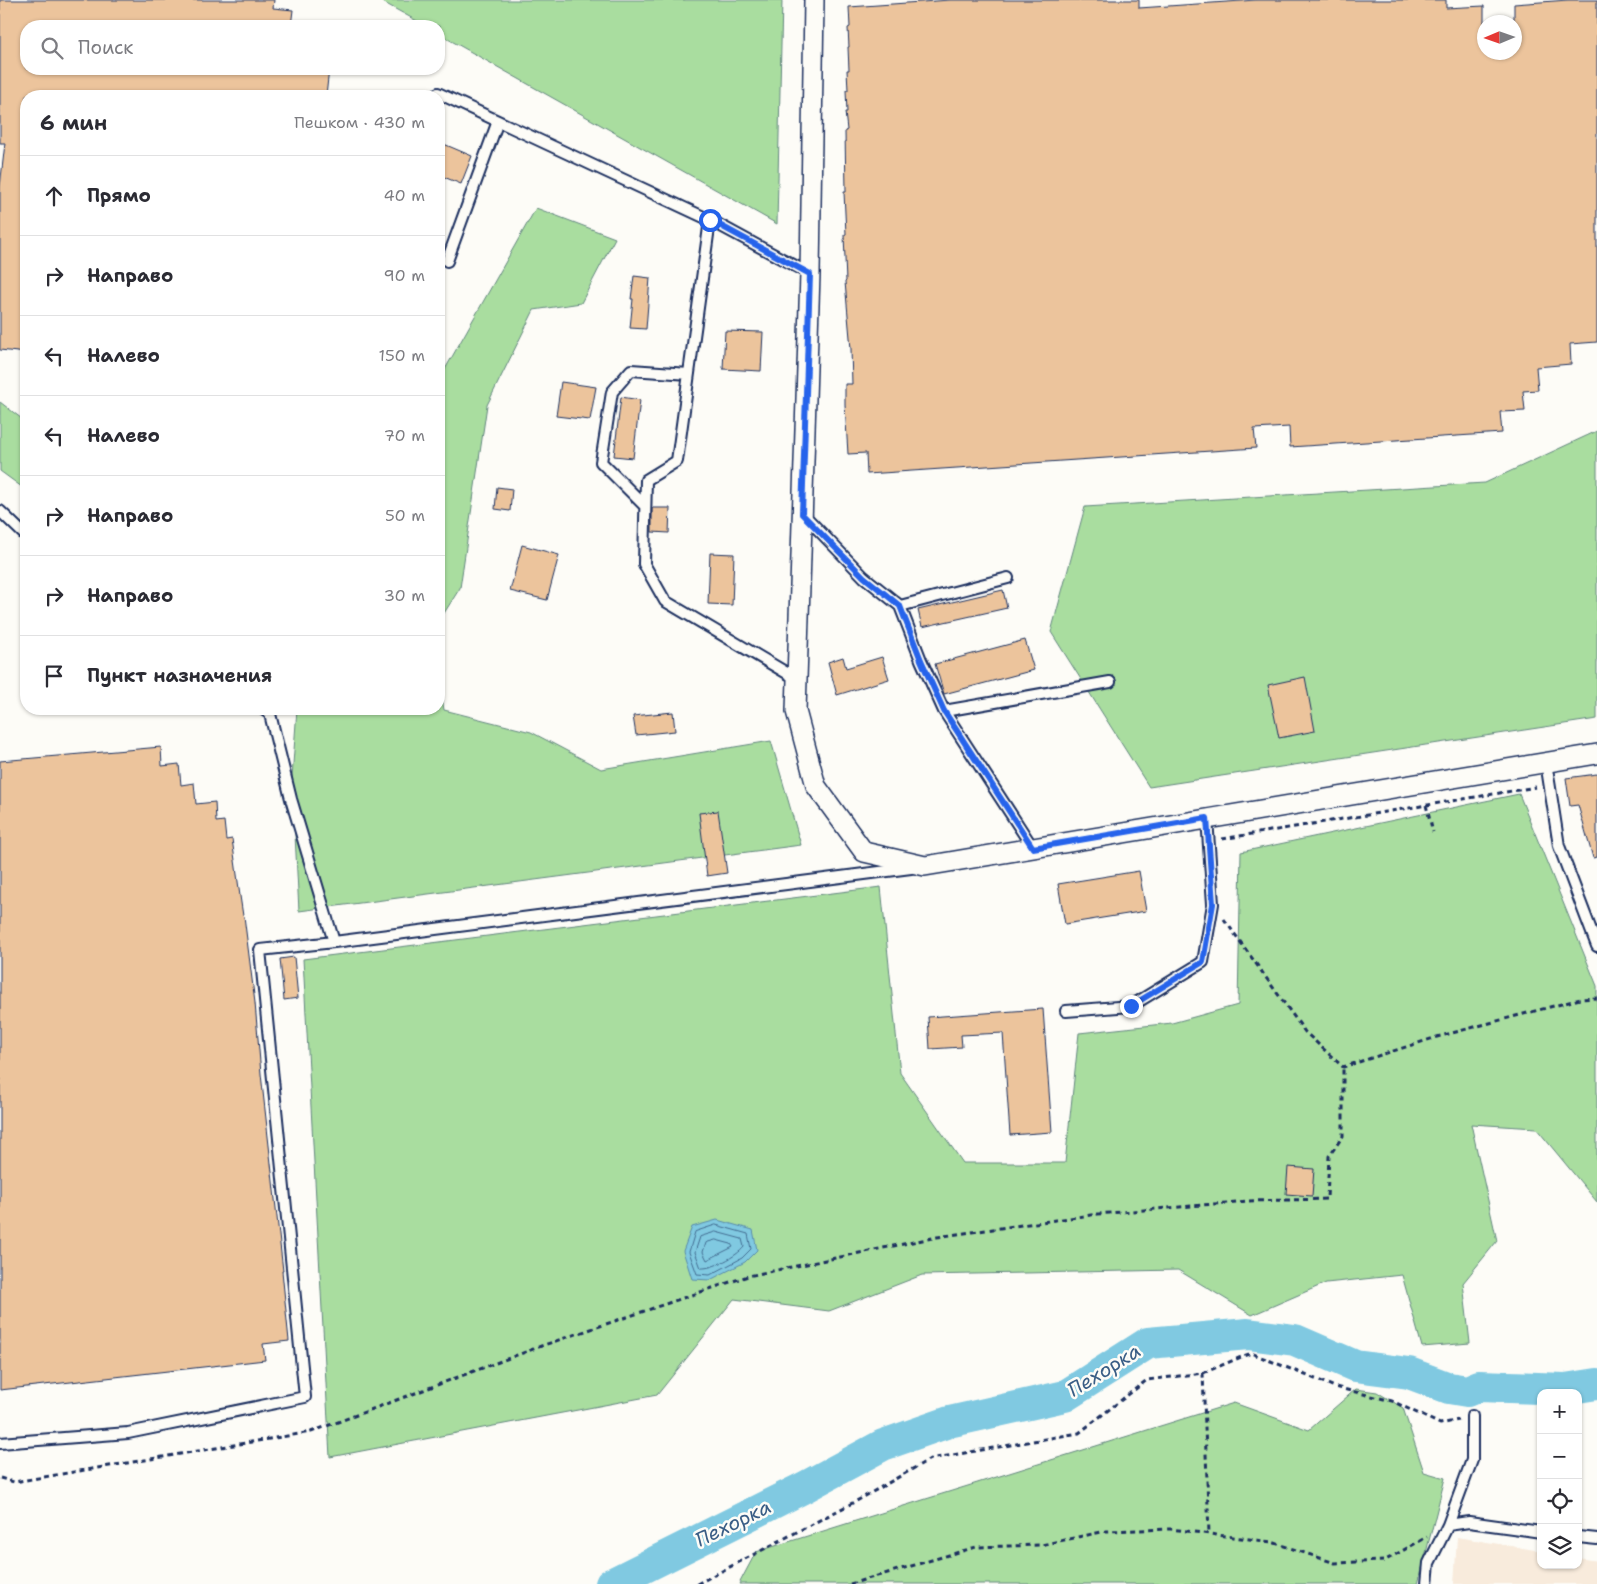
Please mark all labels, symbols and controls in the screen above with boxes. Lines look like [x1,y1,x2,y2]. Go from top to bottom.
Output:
north arrow [1477,15,1522,60]
search box [20,20,445,75]
icon: search [38,34,66,62]
text: Поиск [78,35,133,60]
text: 6 мин [40,109,107,137]
text: Пешком · 430 m [294,112,425,133]
icon: ahead [40,182,68,210]
text: Прямо [87,183,151,208]
text: 40 m [383,185,425,206]
route start [699,209,722,232]
icon: right [40,262,68,290]
text: Направо [87,263,173,288]
text: 90 m [384,265,425,286]
icon: left [40,342,68,370]
text: Налево [87,343,160,368]
text: 150 m [378,345,425,366]
icon: left [40,422,68,450]
text: Налево [87,423,160,448]
text: 70 m [384,425,425,446]
icon: right [40,502,68,530]
text: Направо [87,503,173,528]
text: 50 m [385,505,425,526]
icon: right [40,582,68,610]
text: Направо [87,583,173,608]
text: 30 m [384,585,425,606]
icon: arrive [40,662,68,690]
text: Пункт назначения [87,663,272,688]
route end [1120,995,1143,1018]
water label: Пехорка [1063,1337,1145,1403]
map controls [1537,1389,1582,1569]
button: + [1537,1389,1582,1434]
button: − [1537,1434,1582,1479]
button: locate [1537,1479,1582,1524]
water label: Пехорка [691,1493,775,1553]
button: layers [1537,1524,1582,1569]

